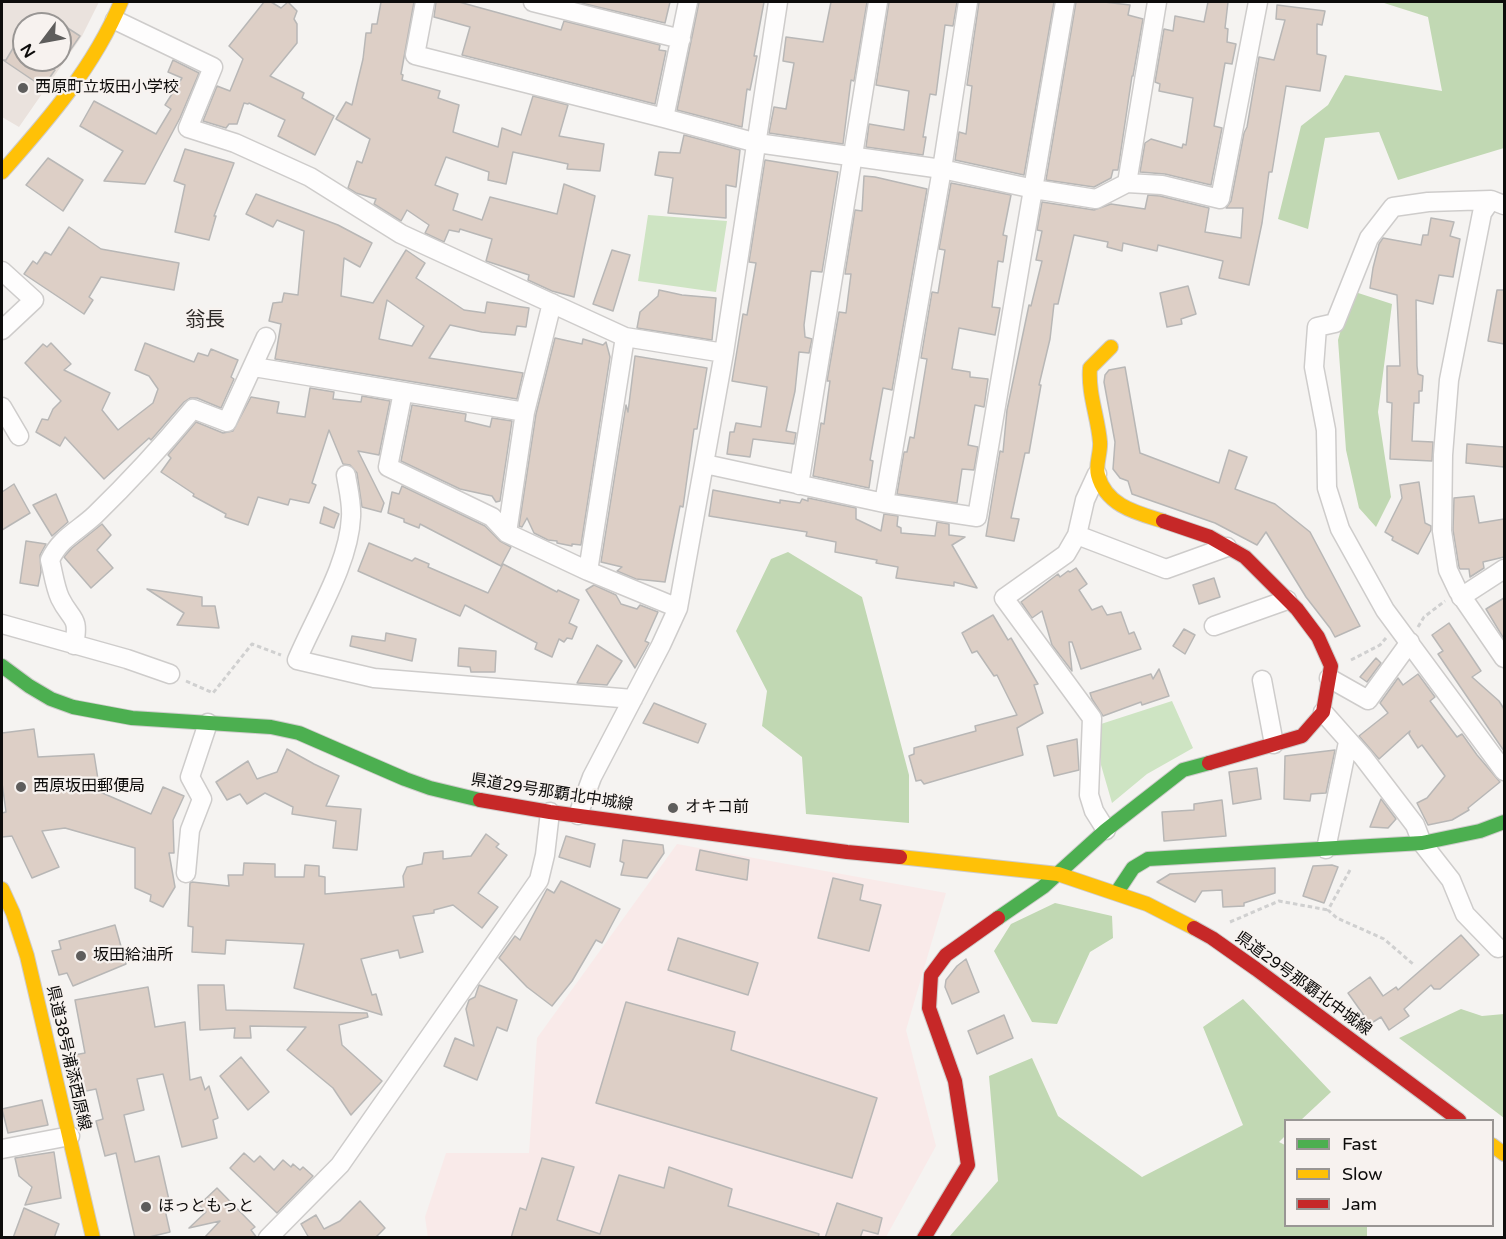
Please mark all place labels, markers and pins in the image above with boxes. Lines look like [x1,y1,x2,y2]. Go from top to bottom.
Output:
place label: 西原町立坂田小学校 [35,78,179,98]
marker: 西原町立坂田小学校 [16,81,30,95]
place label: 西原坂田郵便局 [33,777,145,797]
marker: 西原坂田郵便局 [14,780,28,794]
place label: オキコ前 [685,798,749,818]
marker: オキコ前 [666,801,680,815]
place label: 坂田給油所 [93,946,173,966]
marker: 坂田給油所 [74,949,88,963]
place label: ほっともっと [158,1197,254,1217]
marker: ほっともっと [139,1200,153,1214]

